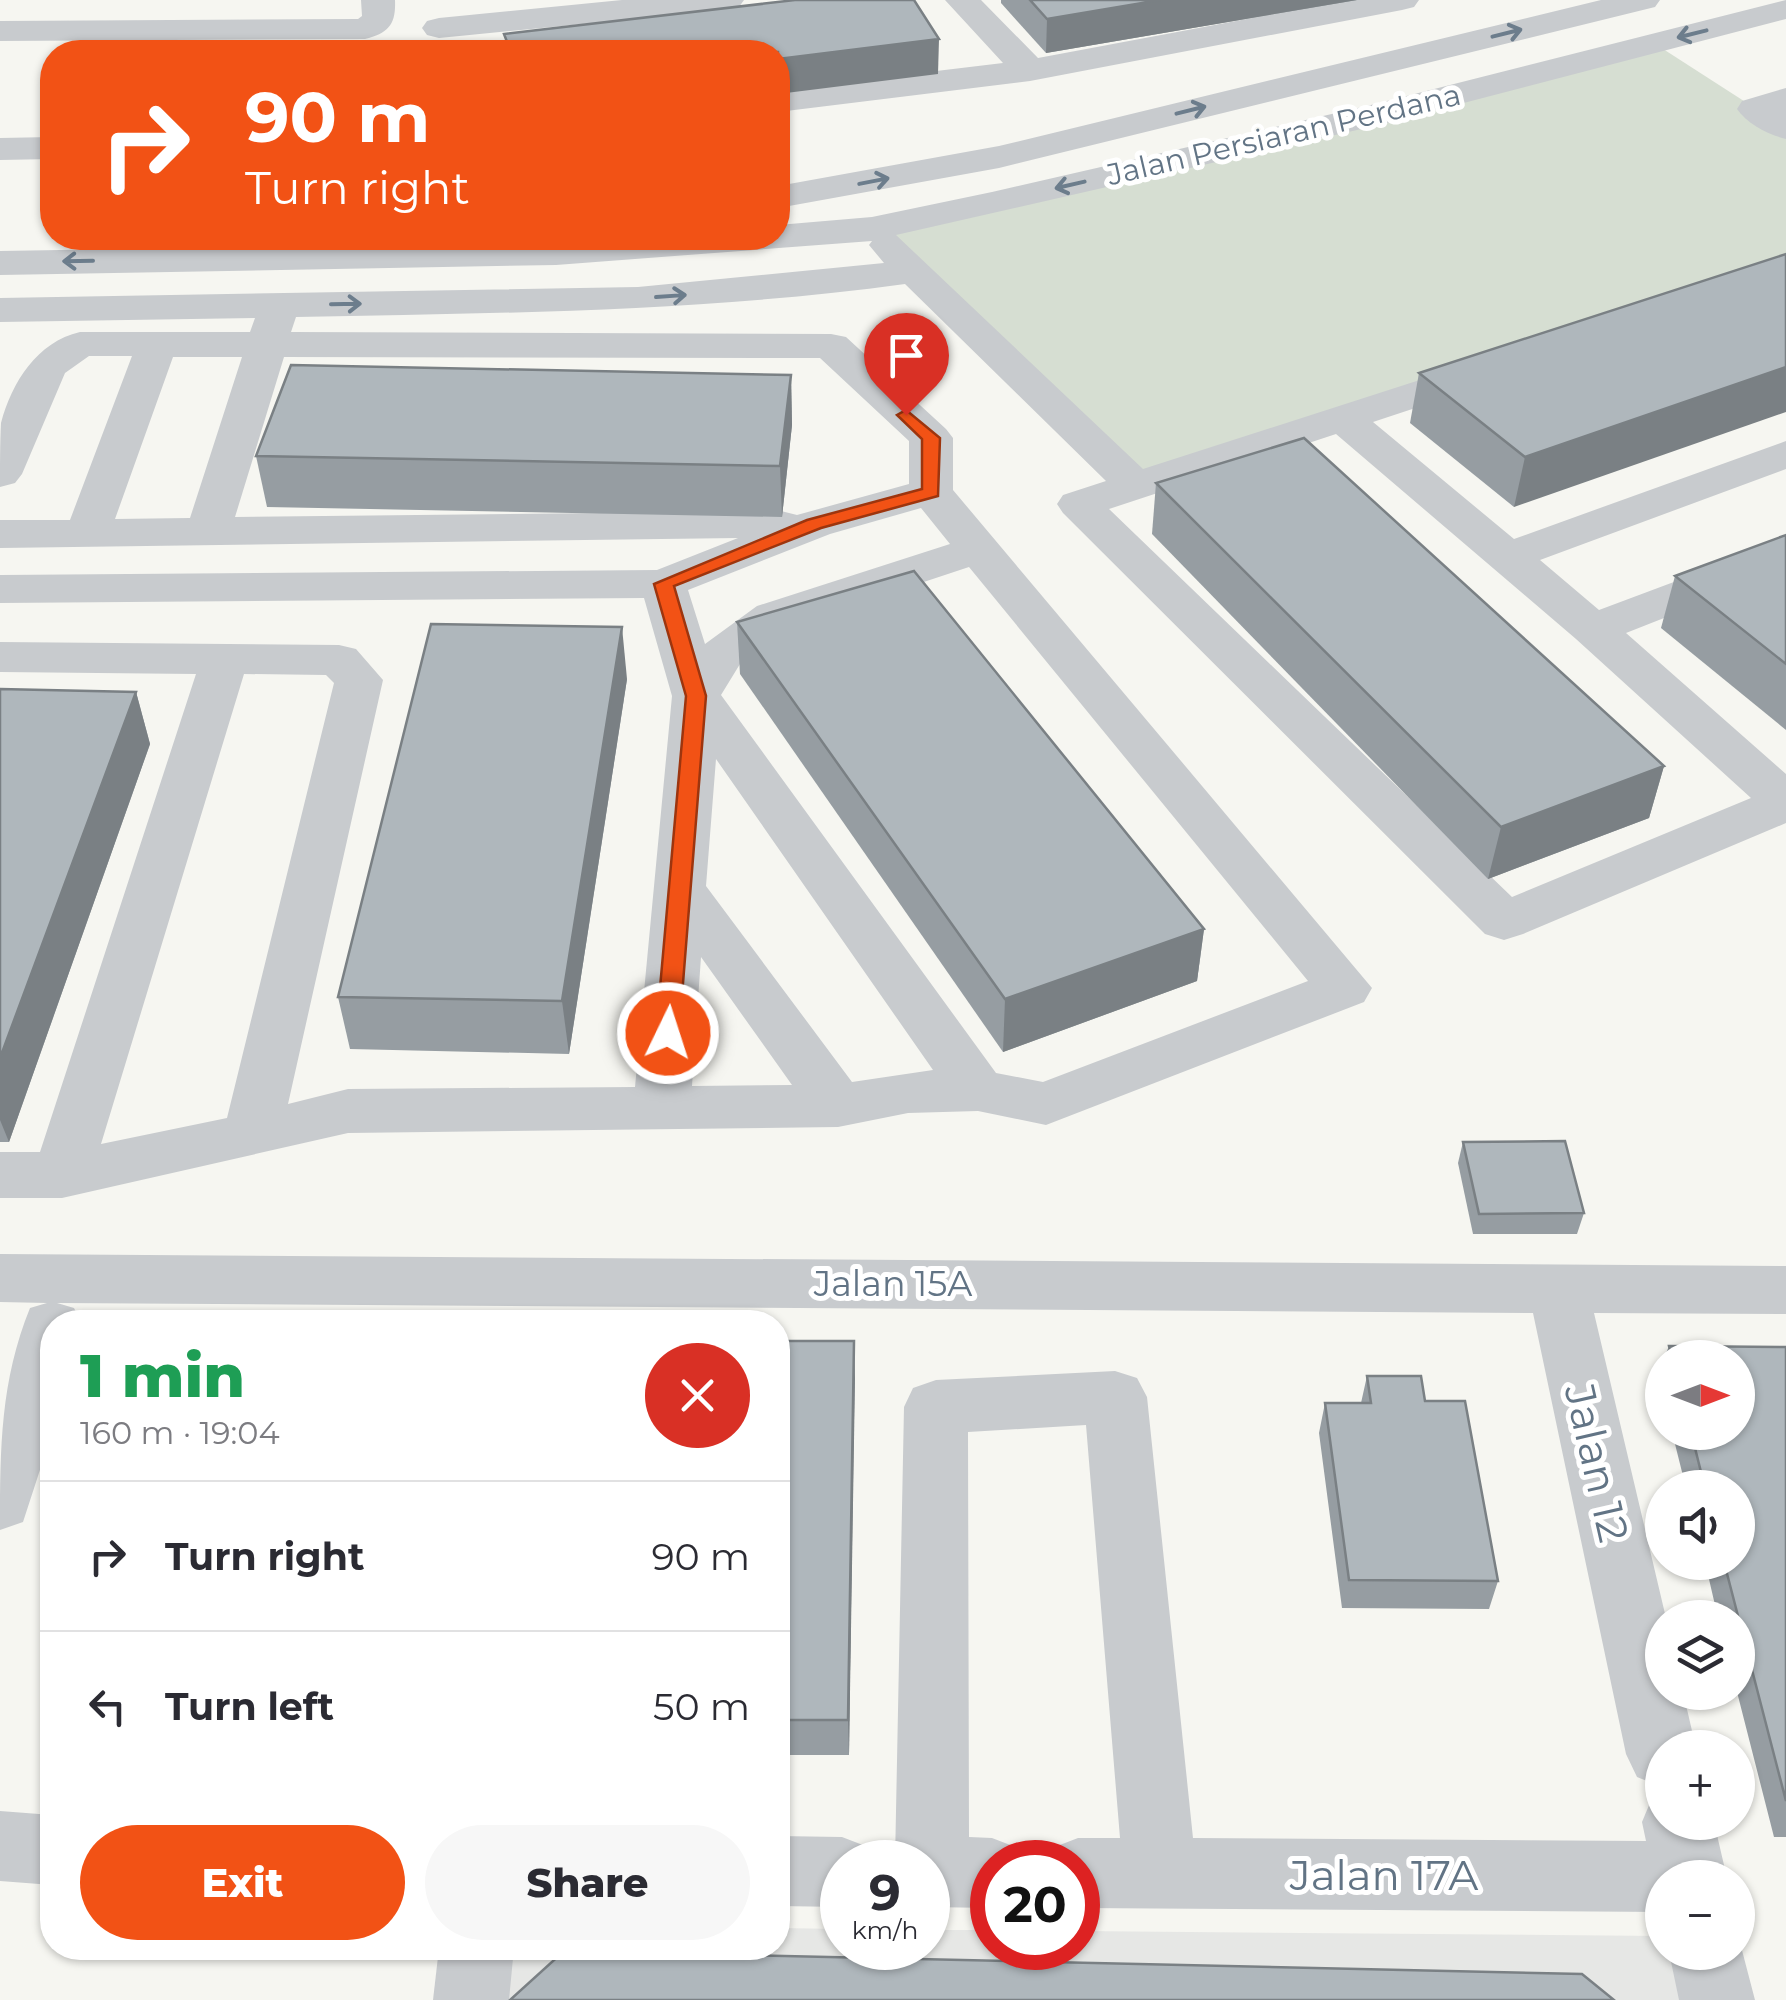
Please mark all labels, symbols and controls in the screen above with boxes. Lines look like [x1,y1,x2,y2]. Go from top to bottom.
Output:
one-way arrow [1490,23,1522,41]
one-way arrow [1677,25,1708,44]
text: 90 m [245,74,430,160]
street label: Jalan Persiaran Perdana [1102,76,1464,193]
icon: right [80,80,210,210]
one-way arrow [1174,100,1206,118]
text: Turn right [245,160,470,215]
one-way arrow [857,171,889,190]
one-way arrow [1055,177,1087,195]
one-way arrow [63,252,95,271]
one-way arrow [654,286,686,305]
one-way arrow [329,294,361,313]
pin [864,313,949,416]
icon: arrive [879,328,934,383]
position arrow [616,981,720,1085]
street label: Jalan 15A [813,1262,973,1305]
text: 1 min [80,1339,245,1412]
north arrow [1645,1340,1755,1450]
map controls [1645,1340,1755,1970]
button: close [645,1343,750,1448]
street label: Jalan 12 [1553,1378,1640,1547]
text: 160 m · 19:04 [80,1413,280,1452]
button: sound [1645,1470,1755,1580]
icon: right [80,1529,135,1584]
text: Turn right [165,1533,364,1580]
text: 90 m [651,1533,750,1580]
button: layers [1645,1600,1755,1710]
icon: left [80,1679,135,1734]
text: Turn left [165,1683,334,1730]
text: 50 m [653,1683,750,1730]
button: + [1645,1730,1755,1840]
button: Exit [80,1825,405,1940]
button: Share [425,1825,750,1940]
speed limit sign: 20 [970,1840,1100,1970]
street label: Jalan 17A [1289,1849,1479,1901]
button: − [1645,1860,1755,1970]
text: 9 [869,1862,901,1923]
text: km/h [852,1915,918,1945]

